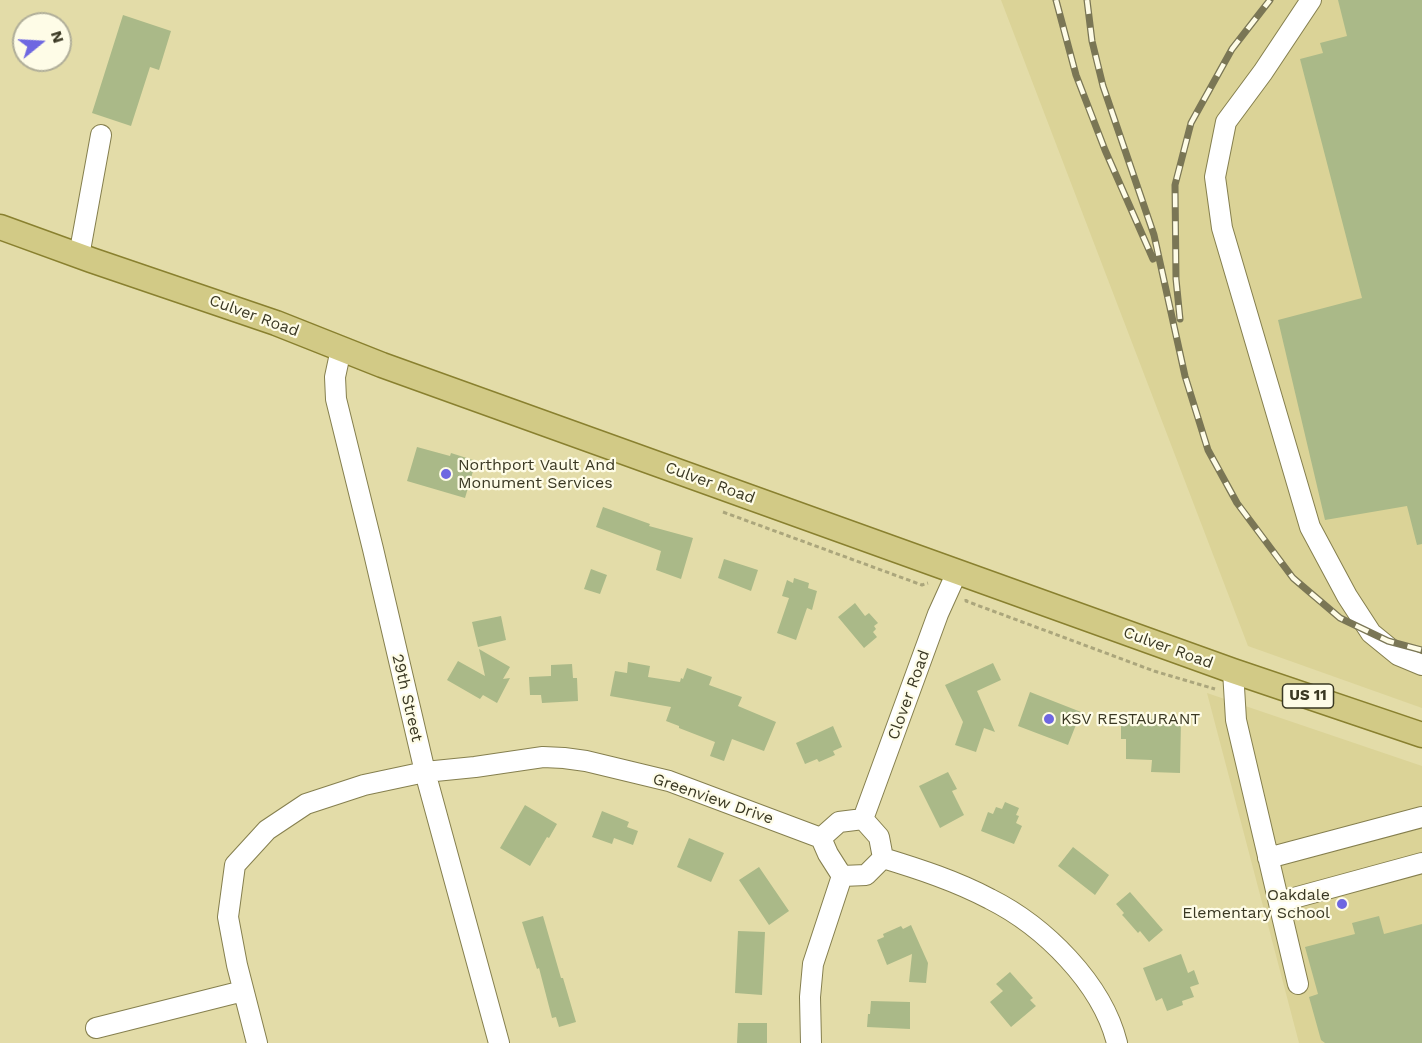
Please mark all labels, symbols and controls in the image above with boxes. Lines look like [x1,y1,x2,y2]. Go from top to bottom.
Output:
north arrow [12,12,72,72]
text: N [47,28,69,45]
street label: Culver Road [207,291,301,341]
place label: Northport Vault And Monument Services [458,455,615,493]
street label: Culver Road [663,458,757,508]
marker: Northport Vault And Monument Services [439,467,453,481]
street label: Culver Road [1121,623,1215,673]
street label: Clover Road [884,648,934,742]
street label: 29th Street [388,652,426,744]
road number: US 11 [1282,684,1334,708]
place label: KSV RESTAURANT [1061,709,1200,729]
marker: KSV RESTAURANT [1042,712,1056,726]
street label: Greenview Drive [650,769,776,829]
place label: Oakdale Elementary School [1182,885,1330,923]
marker: Oakdale Elementary School [1335,897,1349,911]

